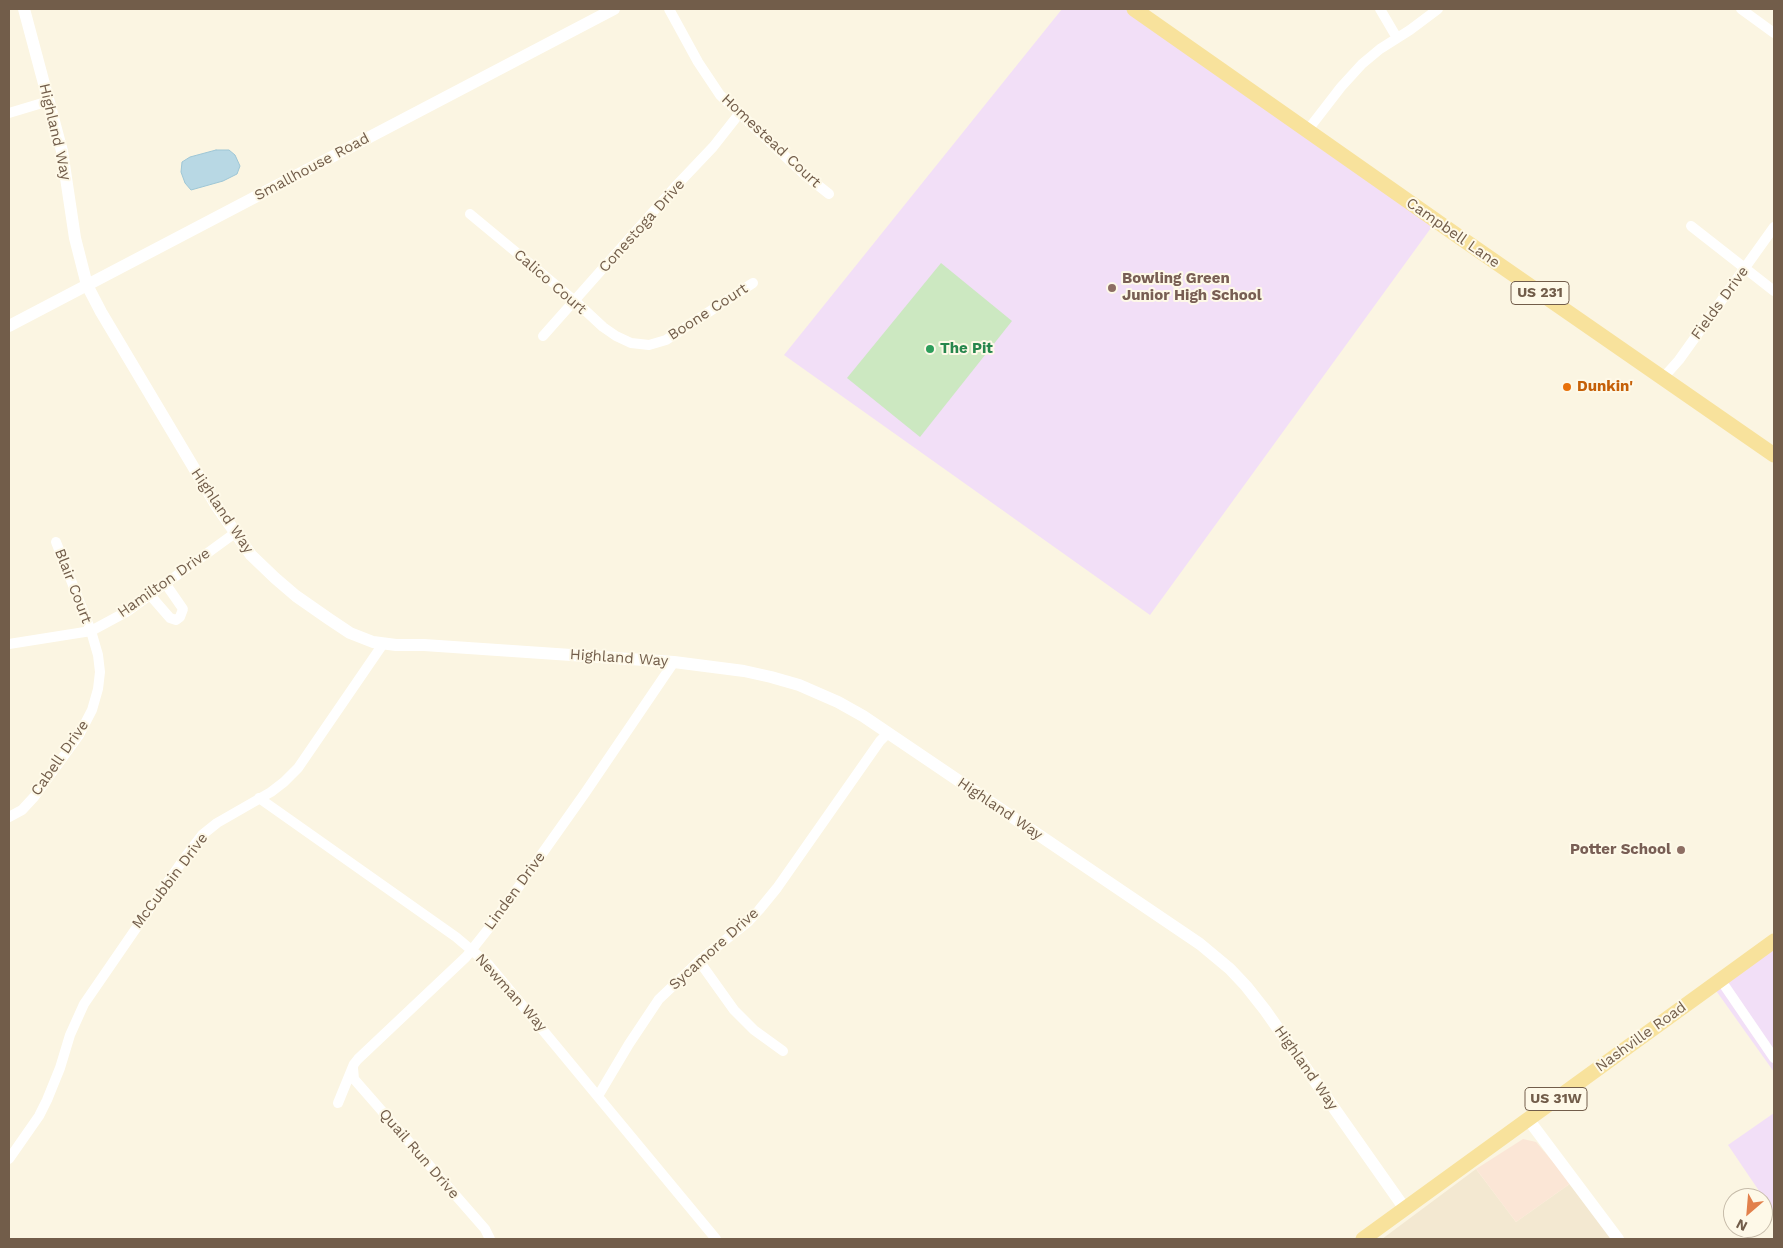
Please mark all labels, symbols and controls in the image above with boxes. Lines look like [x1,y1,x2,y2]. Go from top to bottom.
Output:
street label: Highland Way [35,82,75,182]
street label: Homestead Court [718,90,824,192]
street label: Smallhouse Road [252,129,372,205]
street label: Conestoga Drive [595,176,689,276]
street label: Campbell Lane [1403,194,1503,272]
street label: Calico Court [510,246,590,318]
street label: Fields Drive [1687,263,1753,343]
place label: Bowling Green Junior High School [1122,270,1262,305]
street label: Boone Court [665,280,751,344]
marker: Bowling Green Junior High School [1106,282,1118,294]
road number: US 231 [1511,282,1569,304]
place label: The Pit [940,340,993,358]
marker: The Pit [924,343,936,355]
place label: Dunkin' [1577,378,1633,396]
marker: Dunkin' [1561,381,1573,393]
street label: Highland Way [187,465,257,557]
street label: Hamilton Drive [114,544,214,622]
street label: Blair Court [51,546,95,626]
street label: Highland Way [569,646,669,670]
street label: Cabell Drive [27,717,93,799]
street label: Highland Way [954,774,1046,844]
street label: McCubbin Drive [128,830,212,932]
place label: Potter School [1570,841,1671,859]
marker: Potter School [1675,844,1687,856]
street label: Linden Drive [481,848,549,934]
street label: Sycamore Drive [666,904,762,994]
street label: Newman Way [471,950,551,1036]
street label: Nashville Road [1592,998,1690,1076]
street label: Highland Way [1270,1022,1342,1114]
road number: US 31W [1525,1088,1587,1110]
street label: Quail Run Drive [375,1105,463,1203]
north arrow [1723,1188,1773,1238]
text: N [1733,1216,1750,1235]

